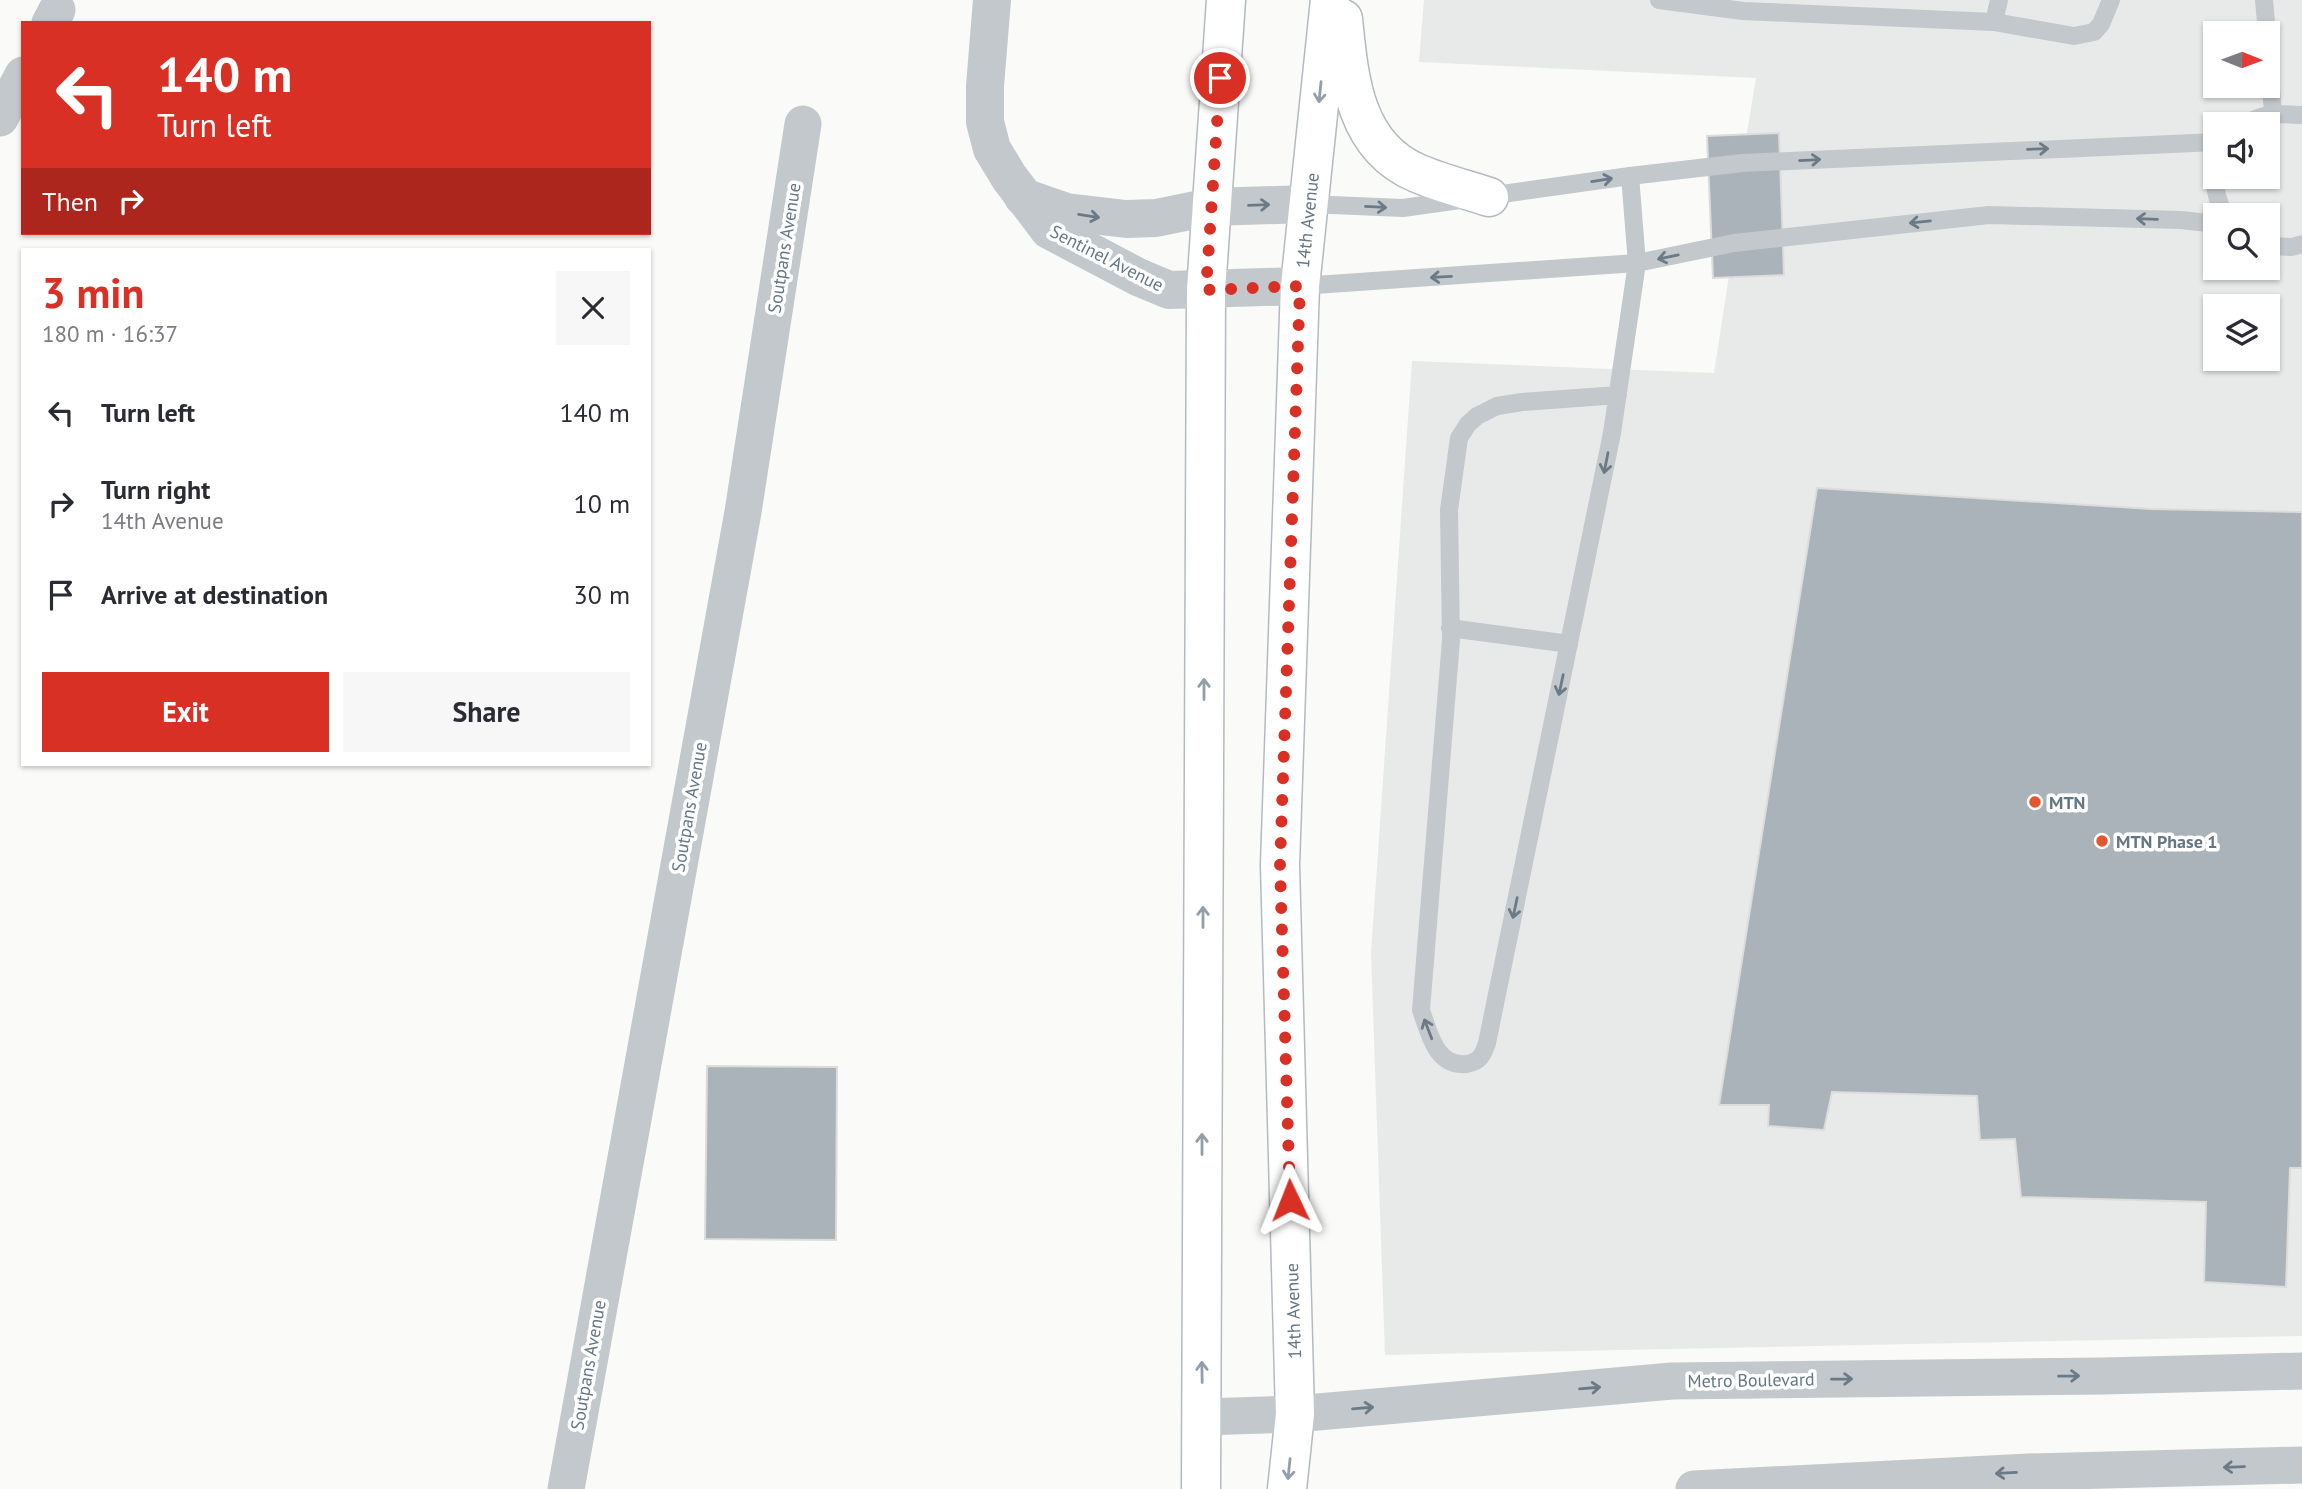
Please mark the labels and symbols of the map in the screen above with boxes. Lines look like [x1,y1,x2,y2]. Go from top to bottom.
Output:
north arrow [2203,21,2280,98]
pin [1190,48,1250,108]
one-way arrow [1313,80,1326,103]
one-way arrow [2026,143,2049,156]
one-way arrow [1799,153,1822,166]
street label: 14th Avenue [1290,171,1323,269]
one-way arrow [1590,173,1613,186]
street label: Soutpans Avenue [762,181,806,315]
one-way arrow [1248,199,1271,212]
one-way arrow [1365,201,1387,214]
one-way arrow [1077,209,1100,222]
one-way arrow [2136,212,2159,226]
one-way arrow [1910,216,1932,229]
street label: Sentinel Avenue [1046,220,1168,296]
one-way arrow [1657,250,1680,264]
one-way arrow [1431,271,1453,284]
one-way arrow [1599,451,1613,473]
one-way arrow [1553,673,1567,696]
one-way arrow [1197,678,1211,701]
street label: Soutpans Avenue [666,740,712,874]
place label: MTN [2049,791,2085,814]
marker: MTN [2027,794,2043,810]
place label: MTN Phase 1 [2116,830,2218,853]
marker: MTN Phase 1 [2094,833,2110,849]
one-way arrow [1507,896,1521,919]
one-way arrow [1196,906,1210,929]
one-way arrow [1421,1019,1434,1041]
one-way arrow [1195,1133,1209,1156]
position arrow [1253,1163,1327,1237]
street label: 14th Avenue [1280,1263,1306,1359]
street label: Soutpans Avenue [565,1298,611,1432]
one-way arrow [1195,1361,1208,1384]
street label: Metro Boulevard [1687,1367,1815,1393]
one-way arrow [2057,1370,2080,1383]
one-way arrow [1830,1372,1853,1386]
one-way arrow [1578,1381,1601,1394]
one-way arrow [1352,1401,1374,1414]
one-way arrow [1283,1457,1296,1480]
one-way arrow [2223,1460,2246,1473]
one-way arrow [1995,1467,2018,1480]

